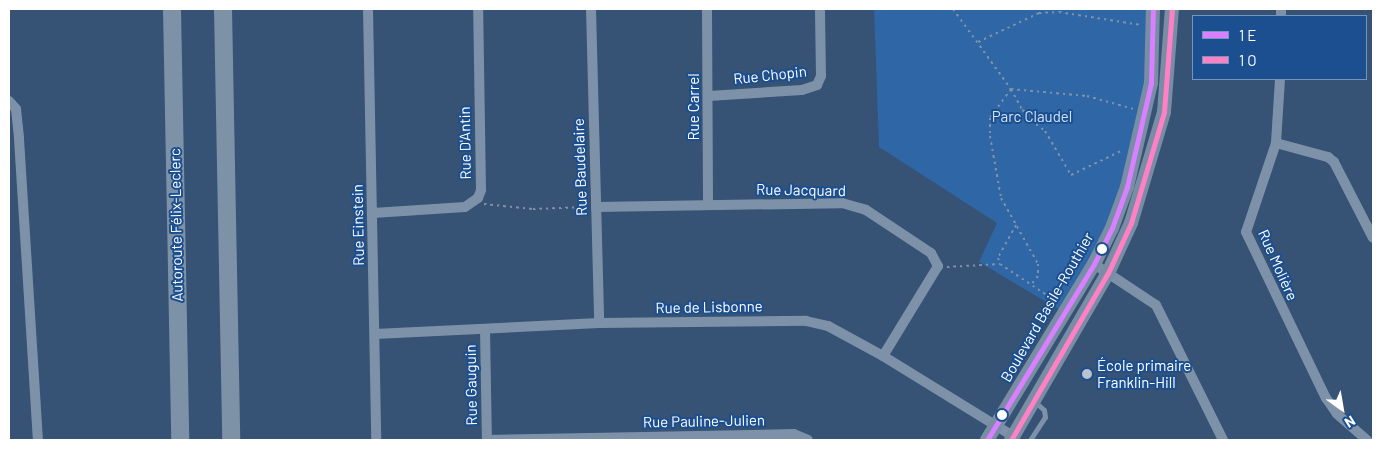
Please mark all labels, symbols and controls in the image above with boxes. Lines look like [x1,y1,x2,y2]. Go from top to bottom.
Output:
legend [1192,15,1367,80]
text: 1 E [1239,26,1256,44]
text: 1 O [1239,51,1257,69]
street label: Rue Chopin [732,62,808,88]
street label: Rue Carrel [685,73,703,141]
street label: Rue D'Antin [455,106,475,180]
park label: Parc Claudel [992,108,1072,126]
street label: Rue Baudelaire [569,118,591,216]
street label: Autoroute Félix-Leclerc [166,148,186,302]
street label: Rue Jacquard [756,180,846,200]
street label: Rue Einstein [348,184,368,266]
street label: Rue Molière [1254,227,1302,303]
street label: Boulevard Basile-Routhier [997,229,1097,385]
unlabelled marker [1097,244,1107,254]
street label: Rue de Lisbonne [655,297,763,317]
street label: Rue Gauguin [461,344,481,426]
place label: École primaire Franklin-Hill [1097,356,1191,391]
marker: École primaire Franklin-Hill [1081,368,1093,380]
north arrow [1317,384,1367,434]
unlabelled marker [997,410,1007,420]
street label: Rue Pauline-Julien [643,411,765,431]
text: N [1342,412,1359,432]

